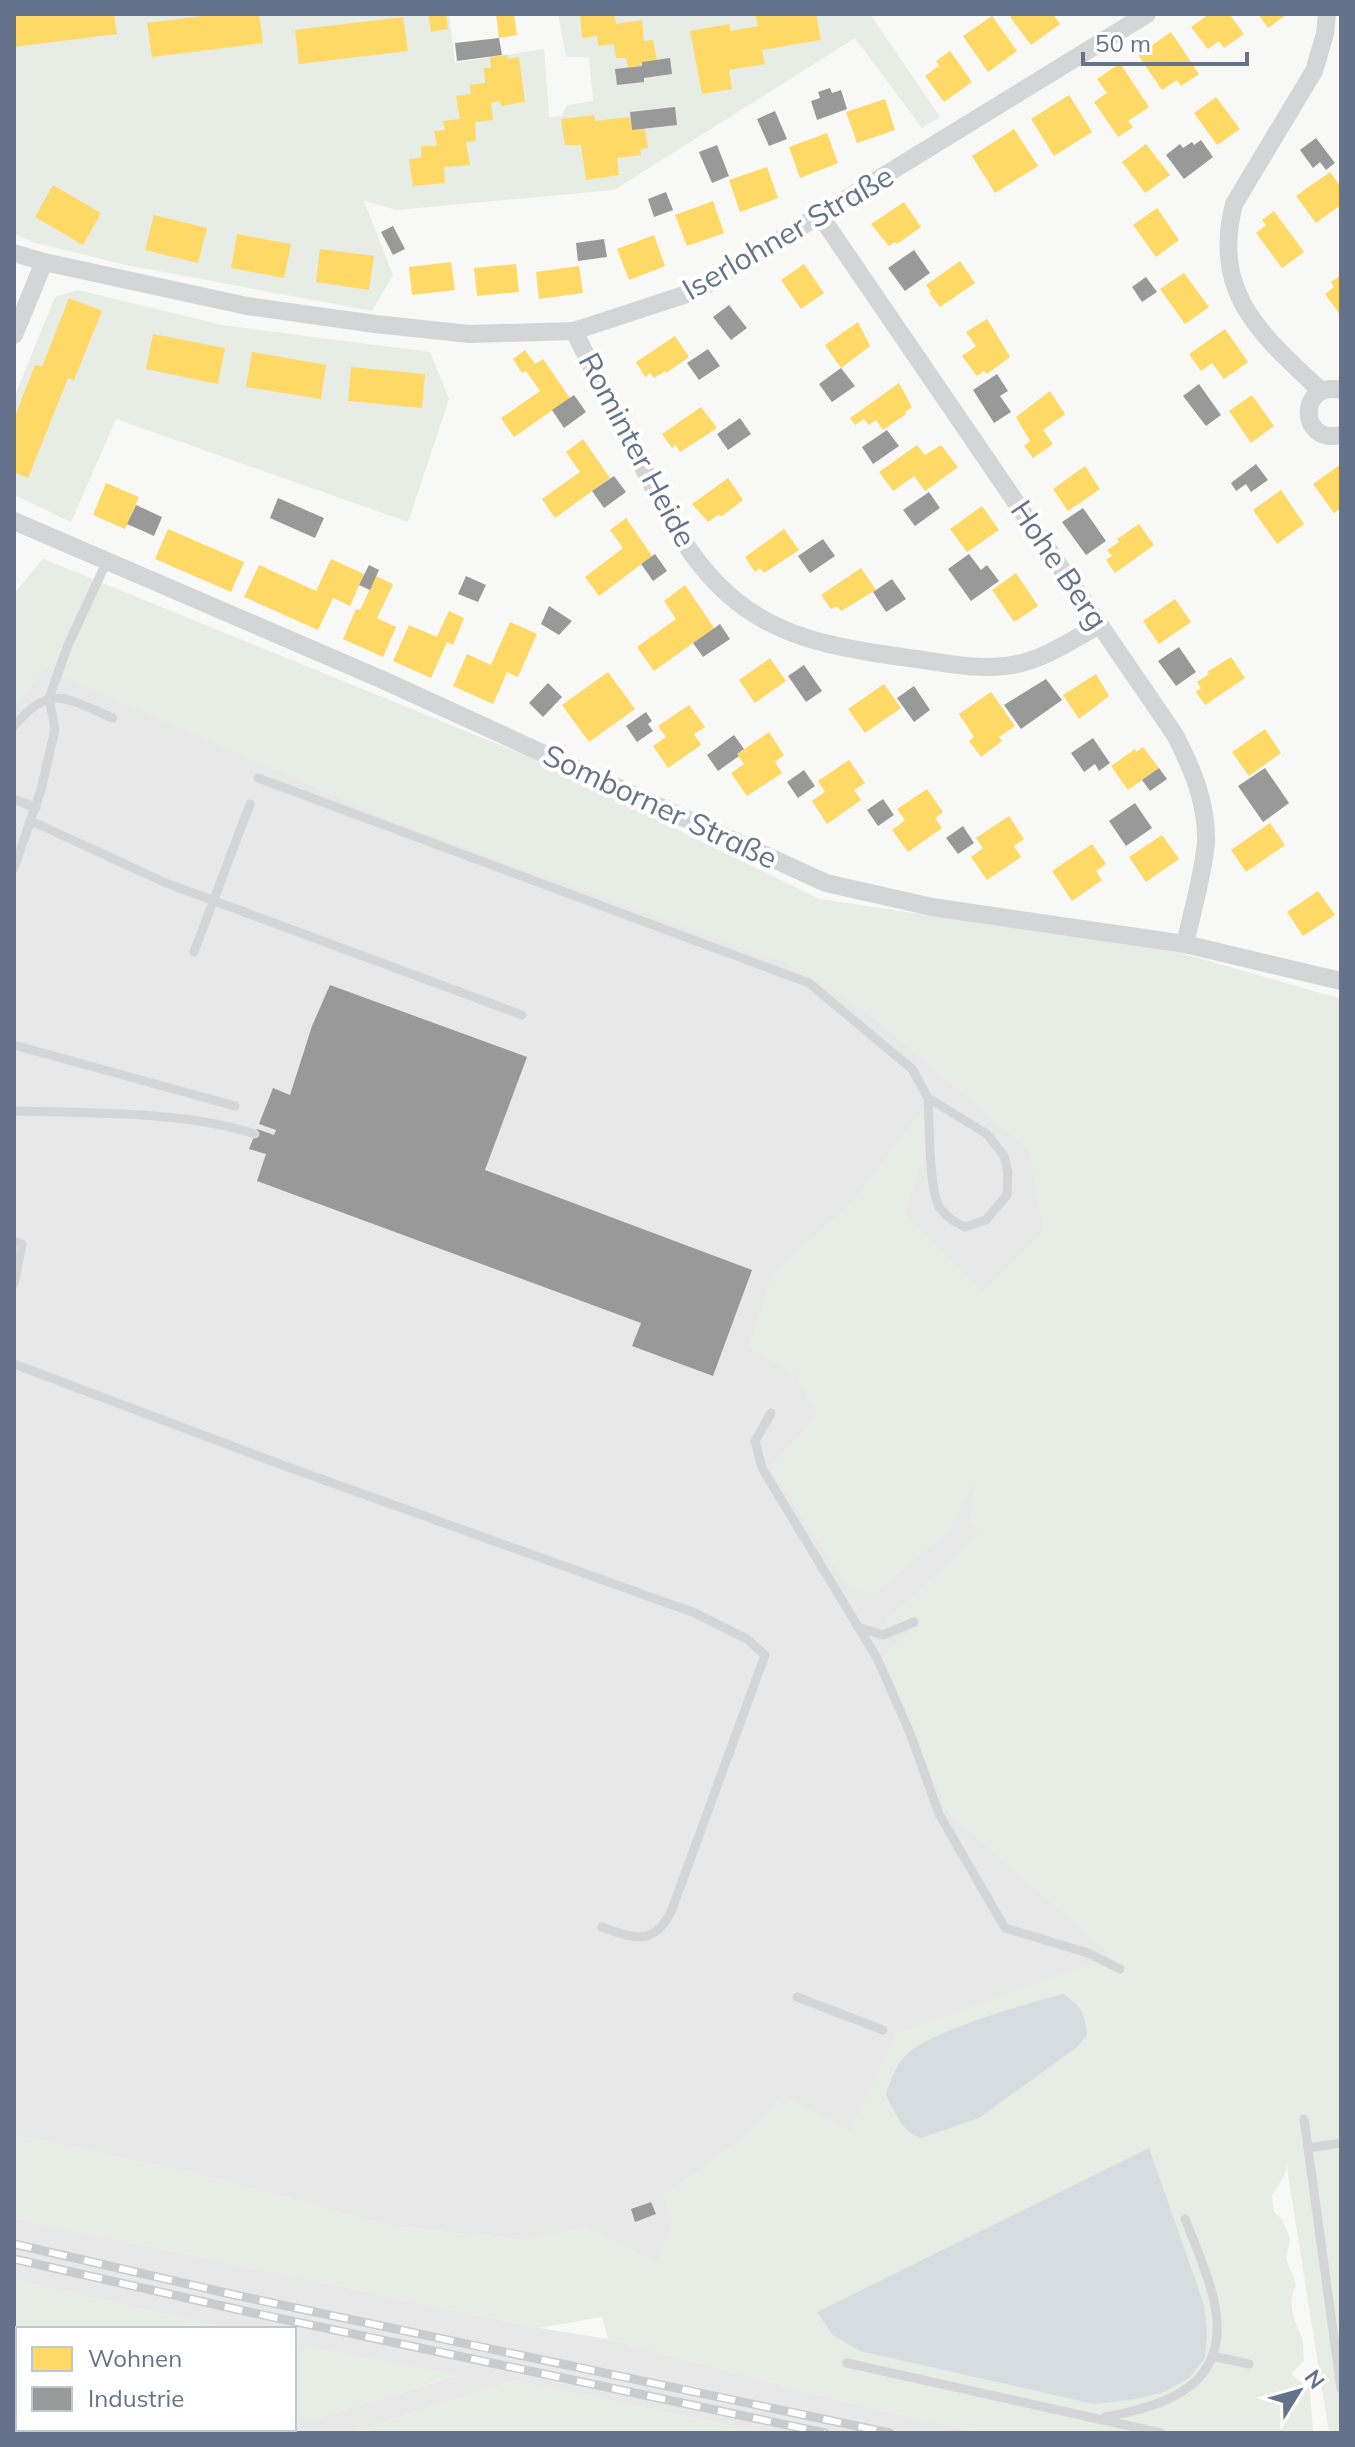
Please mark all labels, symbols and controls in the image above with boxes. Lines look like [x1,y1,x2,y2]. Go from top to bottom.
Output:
scale bar [1083,16,1247,66]
text: 50 m [1095,28,1151,58]
street label: Iserlohner Straße [675,156,900,308]
street label: Rominter Heide [571,346,705,553]
street label: Hohe Berg [1003,493,1117,636]
street label: Somborner Straße [537,735,784,877]
legend [16,2327,296,2431]
text: Wohnen [88,2343,182,2373]
north arrow [1259,2351,1339,2431]
text: N [1299,2364,1331,2394]
text: Industrie [88,2383,184,2413]

